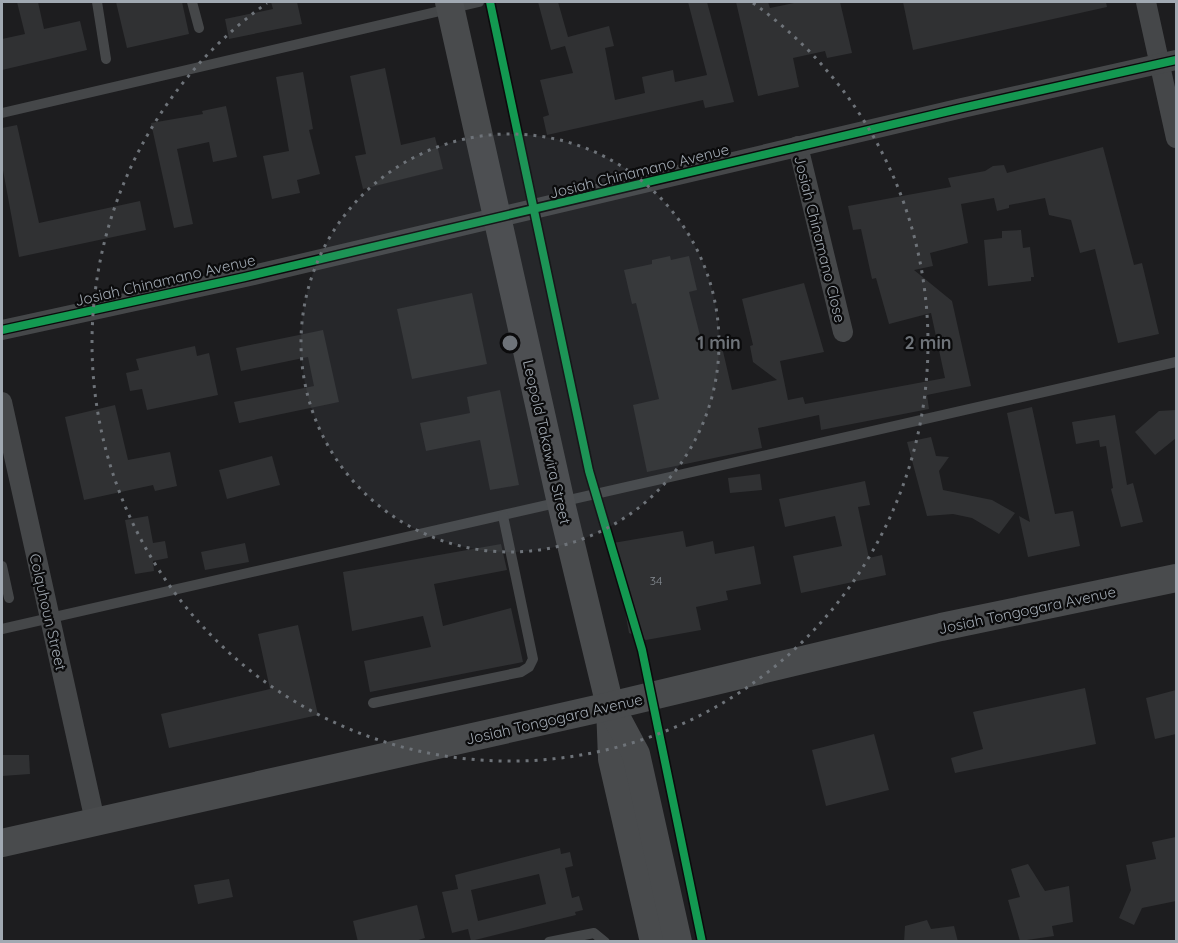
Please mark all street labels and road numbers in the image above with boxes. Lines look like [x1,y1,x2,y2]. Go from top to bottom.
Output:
street label: Josiah Chinamano Avenue [547,139,731,203]
street label: Josiah Chinamano Close [790,154,850,324]
street label: Josiah Chinamano Avenue [73,250,257,310]
street label: Leopold Takawira Street [519,358,575,526]
street label: Colquhoun Street [25,552,71,672]
street label: Josiah Tongogara Avenue [936,582,1118,638]
street label: Josiah Tongogara Avenue [464,689,644,749]

